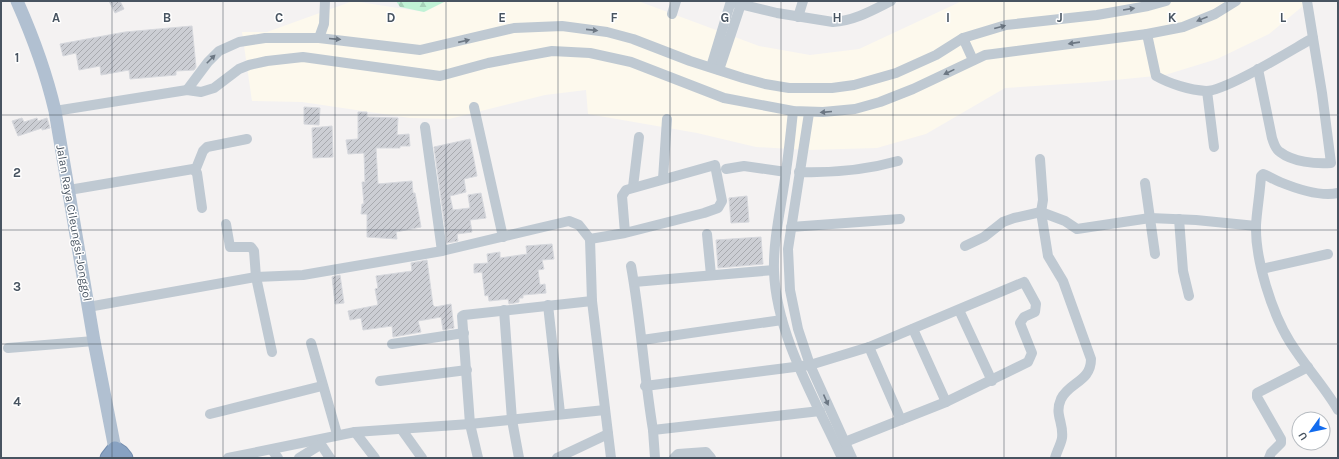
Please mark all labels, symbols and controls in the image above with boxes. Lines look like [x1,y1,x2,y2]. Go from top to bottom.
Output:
one-way arrow [1123,6,1135,12]
text: A [52,10,60,25]
text: B [163,10,171,25]
text: C [275,10,283,25]
text: D [387,10,396,25]
text: E [498,10,506,25]
text: F [610,10,618,25]
text: G [721,10,729,25]
text: H [832,10,842,25]
text: I [946,10,950,25]
text: J [1057,10,1063,25]
text: K [1168,10,1177,25]
text: L [1280,10,1287,25]
one-way arrow [1196,16,1207,22]
one-way arrow [995,24,1007,30]
one-way arrow [586,27,598,34]
one-way arrow [329,36,341,43]
one-way arrow [458,38,470,44]
one-way arrow [1068,40,1080,46]
text: 1 [15,50,19,65]
one-way arrow [206,54,216,64]
one-way arrow [943,69,954,75]
one-way arrow [820,108,832,115]
street label: Jalan Raya Cileungsi-Jonggol [53,144,95,302]
text: 2 [13,165,21,180]
text: 3 [13,279,21,294]
text: 4 [13,394,21,409]
one-way arrow [823,395,829,406]
north arrow [1291,411,1331,451]
text: U [1296,429,1311,443]

